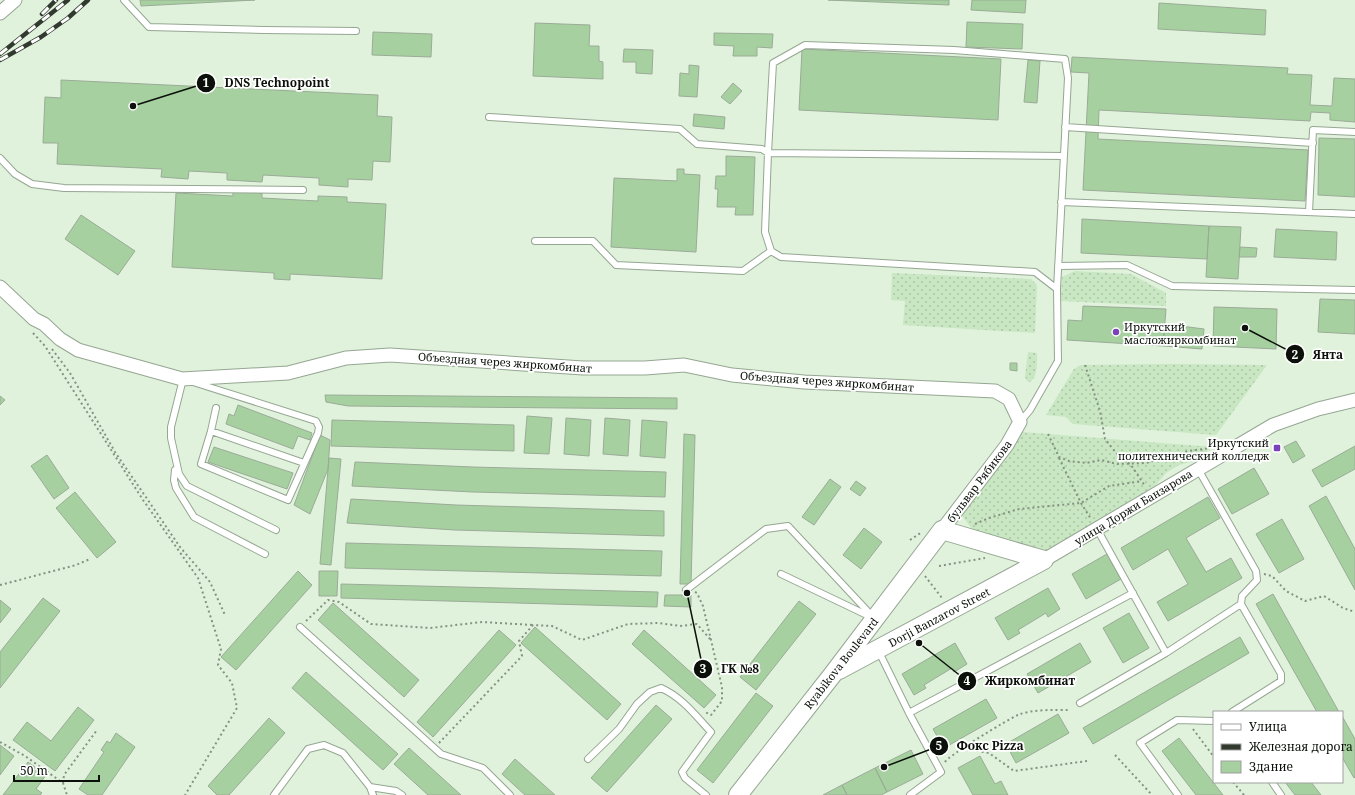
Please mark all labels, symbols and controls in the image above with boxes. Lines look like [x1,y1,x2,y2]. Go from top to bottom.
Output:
callout: DNS Technopoint [196,71,337,95]
text: 1 [203,74,210,91]
text: DNS Technopoint [225,74,330,91]
place label: Иркутский масложиркомбинат [1124,319,1237,347]
marker: Иркутский масложиркомбинат [1111,327,1121,337]
callout: Янта [1285,342,1351,366]
text: 2 [1292,346,1299,363]
text: Янта [1312,346,1343,363]
street label: Объездная через жиркомбинат [418,348,593,376]
street label: Объездная через жиркомбинат [740,367,915,395]
place label: Иркутский политехнический колледж [1118,435,1269,463]
street label: бульвар Рябикова [943,437,1015,525]
marker: Иркутский политехнический колледж [1272,443,1282,453]
street label: улица Доржи Банзарова [1071,466,1195,548]
street label: Dorji Banzarov Street [886,584,992,650]
street label: Ryabikova Boulevard [801,614,882,712]
callout: ГК №8 [693,657,767,681]
text: 3 [700,660,707,677]
text: ГК №8 [721,660,759,677]
callout: Жиркомбинат [957,669,1083,693]
text: 4 [964,672,971,689]
text: Жиркомбинат [985,672,1076,689]
legend [1213,711,1343,783]
text: Улица [1249,718,1287,735]
callout: Фокс Pizza [929,734,1032,758]
text: 5 [936,737,943,754]
text: Фокс Pizza [956,737,1024,754]
text: Железная дорога [1248,738,1353,755]
scale bar [14,757,99,783]
text: Здание [1249,758,1293,775]
text: 50 m [20,762,48,779]

